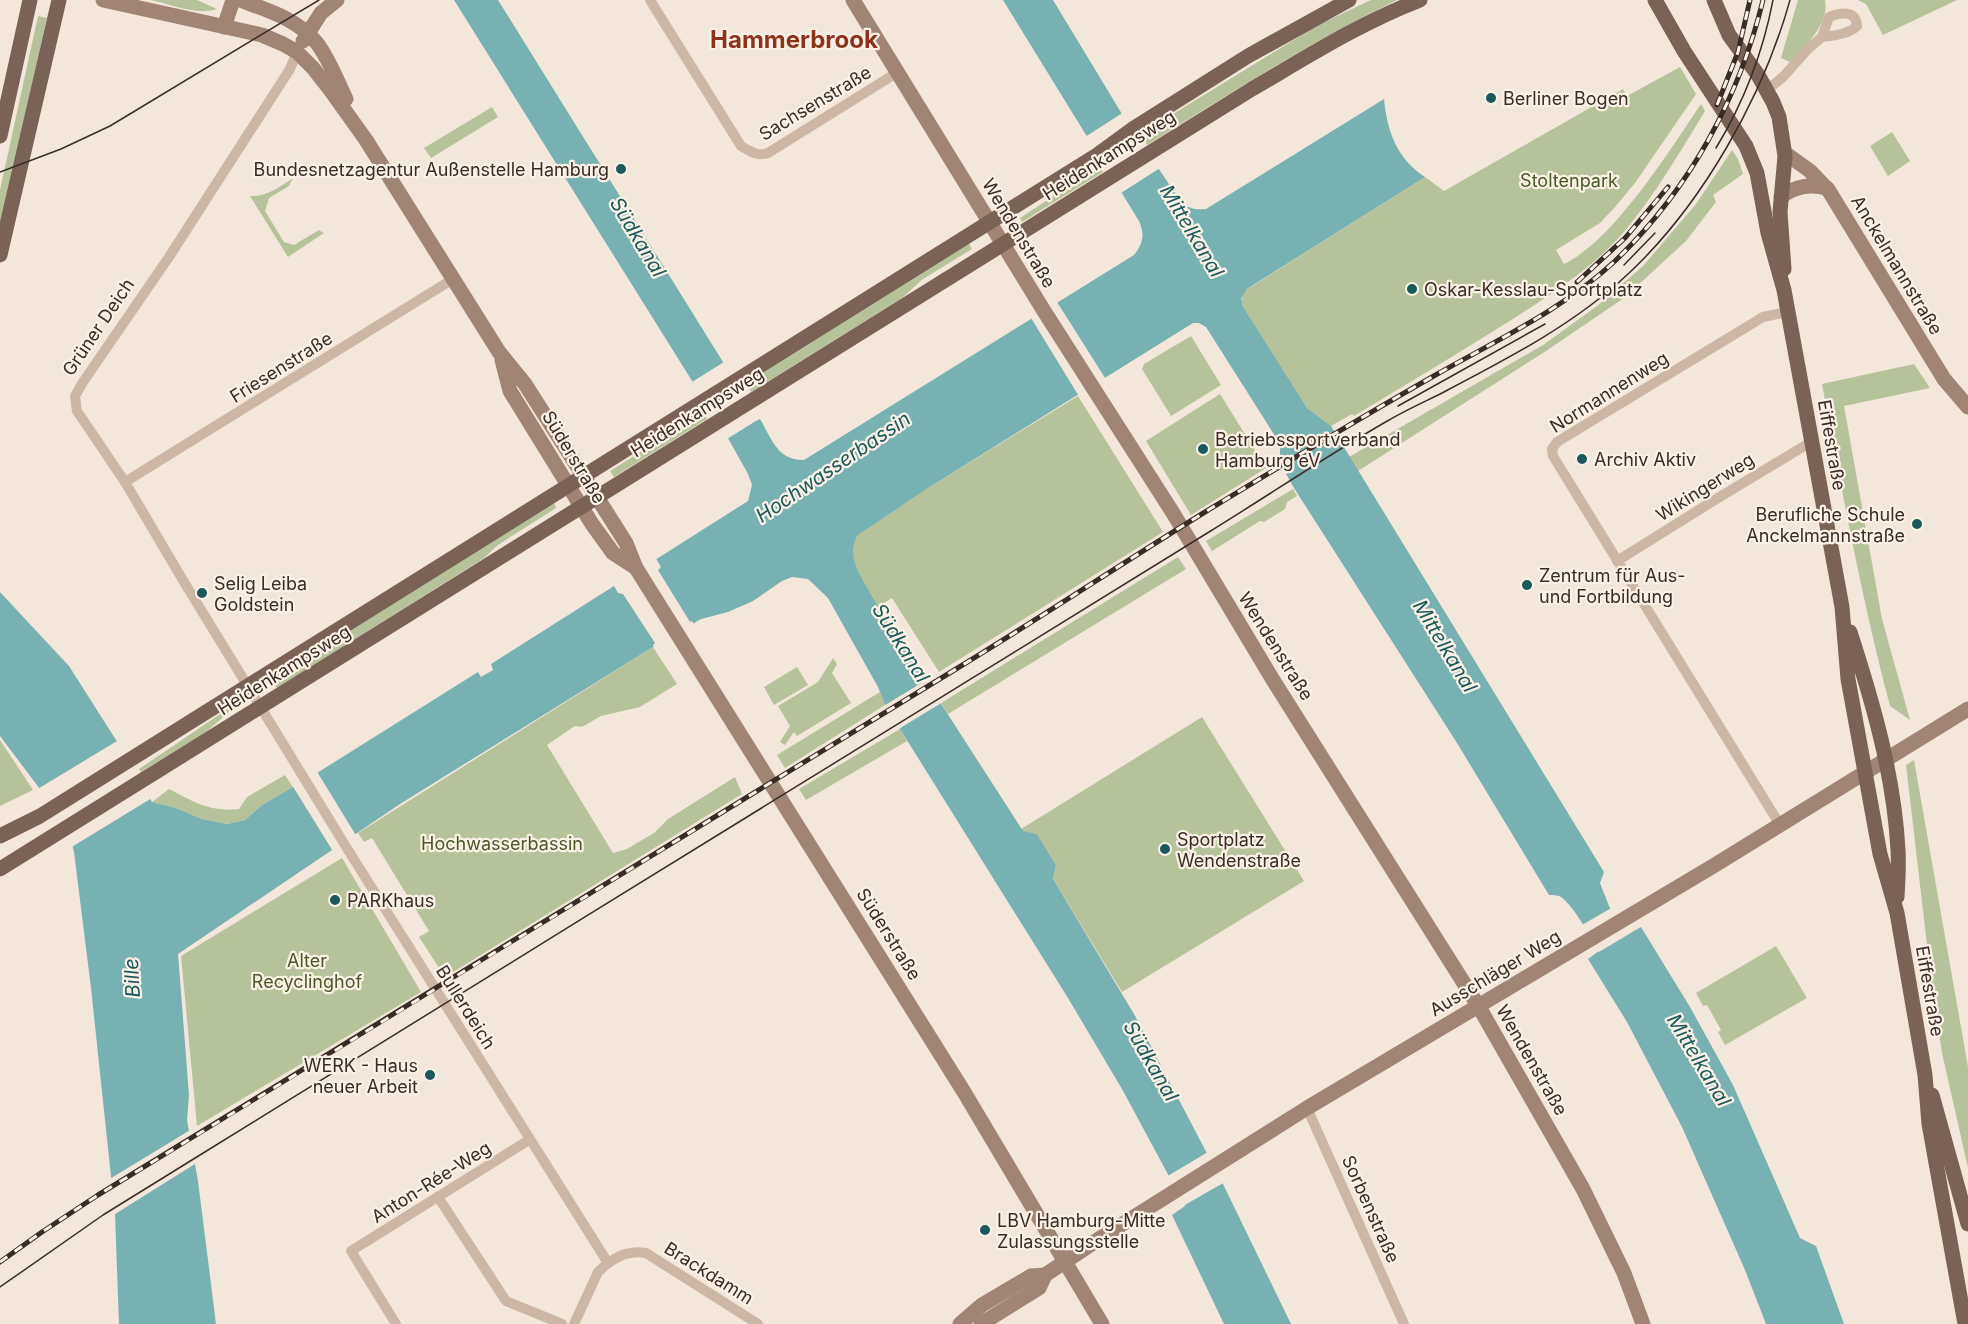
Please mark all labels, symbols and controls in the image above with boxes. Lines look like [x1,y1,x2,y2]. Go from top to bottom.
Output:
district label: Hammerbrook [710,25,878,54]
street label: Sachsenstraße [755,61,875,145]
place label: Berliner Bogen [1503,88,1629,109]
marker: Berliner Bogen [1484,91,1498,105]
street label: Heidenkampsweg [1039,106,1179,204]
place label: Bundesnetzagentur Außenstelle Hamburg [254,159,609,180]
marker: Bundesnetzagentur Außenstelle Hamburg [614,162,628,176]
park label: Stoltenpark [1520,170,1618,191]
street label: Wendenstraße [978,174,1060,292]
water label: Mittelkanal [1155,180,1229,282]
street label: Anckelmannstraße [1847,192,1947,338]
water label: Südkanal [605,193,671,281]
street label: Grüner Deich [58,274,138,380]
place label: Oskar-Kesslau-Sportplatz [1424,279,1643,300]
marker: Oskar-Kesslau-Sportplatz [1405,282,1419,296]
street label: Friesenstraße [226,327,336,407]
street label: Normannenweg [1546,347,1672,437]
street label: Heidenkampsweg [627,363,767,461]
street label: Eiffestraße [1814,398,1850,492]
water label: Hochwasserbassin [751,406,915,528]
street label: Süderstraße [538,407,610,507]
place label: Betriebssportverband Hamburg eV [1215,429,1400,471]
marker: Betriebssportverband Hamburg eV [1196,442,1210,456]
place label: Archiv Aktiv [1594,449,1696,470]
street label: Wikingerweg [1652,449,1758,525]
marker: Archiv Aktiv [1575,452,1589,466]
place label: Berufliche Schule Anckelmannstraße [1746,504,1905,546]
marker: Berufliche Schule Anckelmannstraße [1910,517,1924,531]
place label: Zentrum für Aus- und Fortbildung [1539,565,1686,607]
place label: Selig Leiba Goldstein [214,573,307,615]
marker: Zentrum für Aus- und Fortbildung [1520,578,1534,592]
marker: Selig Leiba Goldstein [195,586,209,600]
street label: Wendenstraße [1234,588,1318,704]
water label: Mittelkanal [1408,595,1482,697]
water label: Südkanal [867,599,935,687]
street label: Heidenkampsweg [214,621,354,719]
place label: Sportplatz Wendenstraße [1177,829,1301,871]
park label: Hochwasserbassin [421,833,583,854]
marker: Sportplatz Wendenstraße [1158,842,1172,856]
street label: Süderstraße [852,884,926,984]
place label: PARKhaus [347,890,434,911]
marker: PARKhaus [328,893,342,907]
street label: Ausschläger Weg [1426,926,1564,1020]
street label: Eiffestraße [1912,944,1948,1038]
park label: Alter Recyclinghof [252,950,362,992]
water label: Bille [119,958,145,998]
street label: Bullerdeich [432,961,500,1053]
street label: Wendenstraße [1492,1001,1572,1119]
water label: Mittelkanal [1662,1009,1736,1111]
water label: Südkanal [1118,1017,1184,1106]
place label: WERK - Haus neuer Arbeit [304,1055,418,1097]
marker: WERK - Haus neuer Arbeit [423,1068,437,1082]
street label: Anton-Rée-Weg [368,1137,494,1227]
street label: Sorbenstraße [1338,1152,1404,1266]
place label: LBV Hamburg-Mitte Zulassungsstelle [997,1210,1165,1252]
marker: LBV Hamburg-Mitte Zulassungsstelle [978,1223,992,1237]
street label: Brackdamm [661,1237,757,1309]

